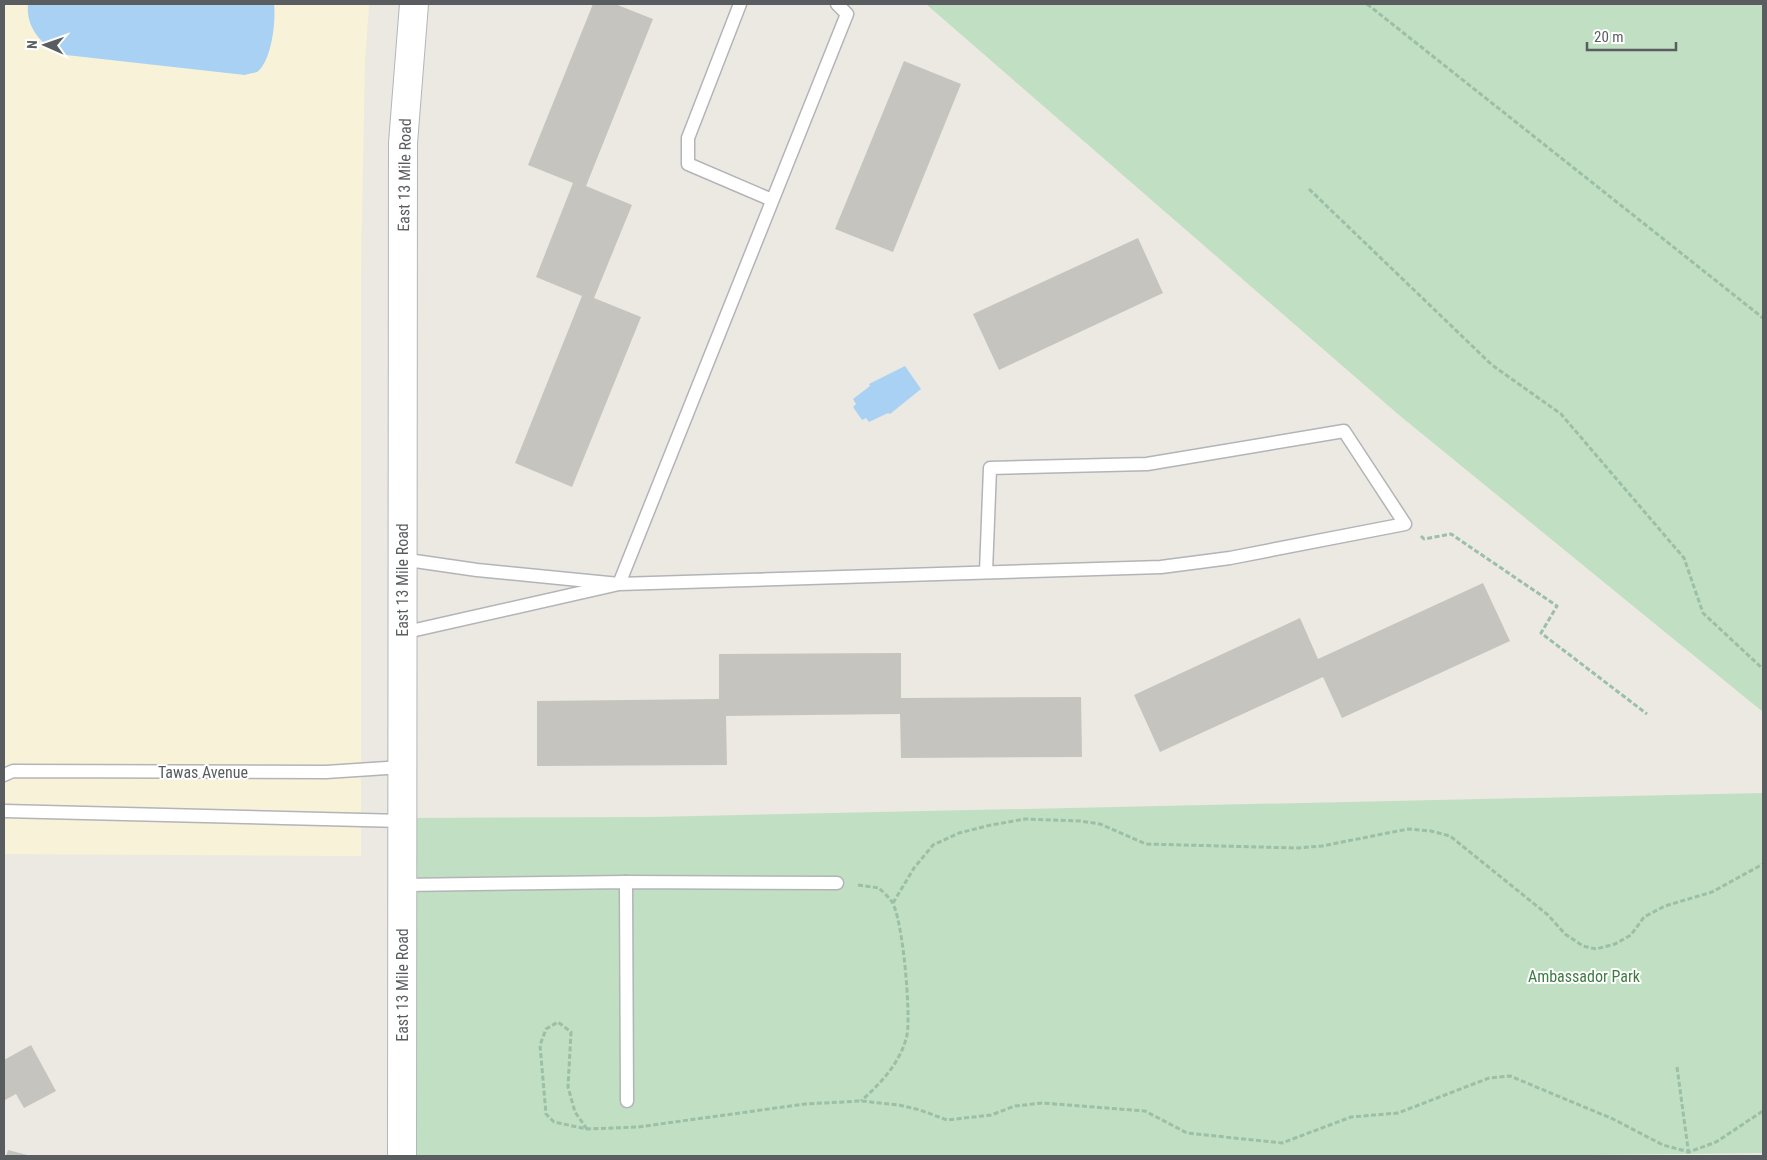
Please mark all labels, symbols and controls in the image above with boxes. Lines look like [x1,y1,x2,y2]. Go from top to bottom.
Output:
north arrow [20,20,70,70]
scale bar [1587,20,1676,52]
text: 20 m [1594,28,1624,46]
text: N [24,40,40,49]
street label: East 13 Mile Road [394,118,415,232]
street label: East 13 Mile Road [393,523,412,637]
street label: Tawas Avenue [158,763,248,782]
street label: East 13 Mile Road [393,928,412,1042]
park label: Ambassador Park [1528,967,1641,986]

